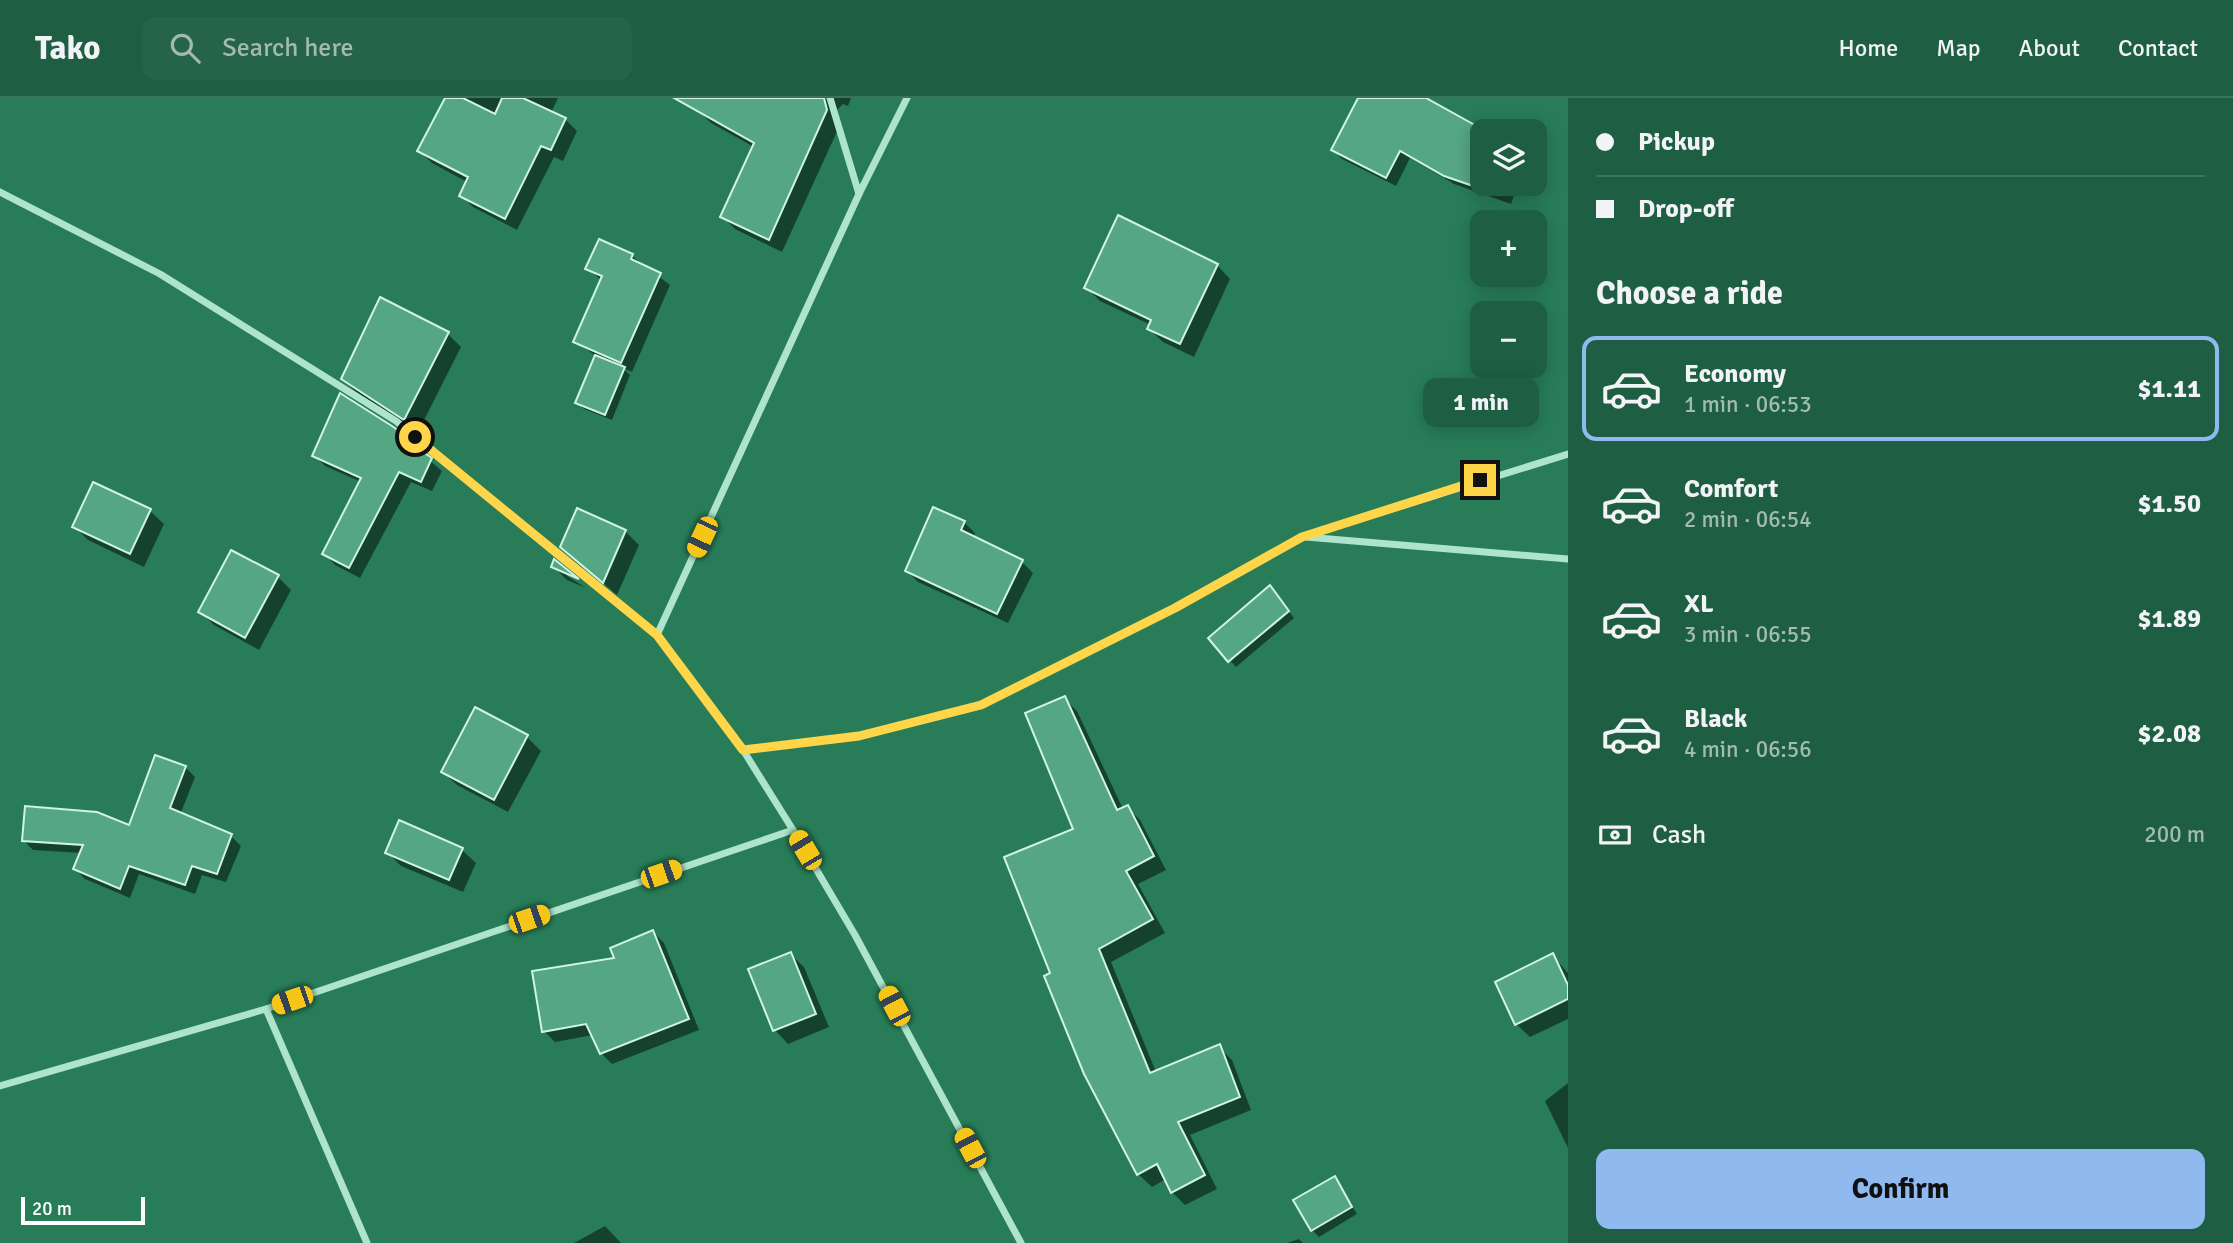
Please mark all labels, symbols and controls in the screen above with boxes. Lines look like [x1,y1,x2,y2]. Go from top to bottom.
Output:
search box [142,17,632,80]
text: Tako [35,28,100,69]
icon: search [166,29,204,67]
text: Search here [222,32,353,64]
text: Home [1838,33,1898,63]
text: Map [1936,33,1981,63]
text: About [2019,33,2080,63]
text: Contact [2118,33,2198,63]
map controls [1470,119,1547,378]
button: layers [1470,119,1547,196]
text: Pickup [1638,126,1715,158]
text: Drop-off [1638,193,1734,225]
button: + [1470,210,1547,287]
text: Choose a ride [1596,274,1783,313]
button: − [1470,301,1547,378]
icon: car [1600,357,1663,420]
text: Economy [1684,358,1786,390]
text: $1.11 [2137,373,2201,405]
callout: 1 min [1422,378,1538,428]
text: 1 min [1453,388,1509,417]
text: 1 min · 06:53 [1684,390,1812,419]
route start [399,421,431,453]
route end [1464,464,1496,496]
icon: car [1600,472,1663,535]
text: Comfort [1684,473,1778,505]
text: $1.50 [2137,488,2201,520]
text: 2 min · 06:54 [1684,505,1812,534]
car [684,514,721,560]
icon: car [1600,587,1663,650]
text: XL [1684,588,1714,620]
text: $1.89 [2137,603,2201,635]
text: 3 min · 06:55 [1684,620,1812,649]
icon: car [1600,702,1663,765]
text: Black [1684,703,1747,735]
text: $2.08 [2137,718,2201,750]
text: 4 min · 06:56 [1684,735,1812,764]
icon: cash [1596,816,1634,854]
text: Cash [1652,819,1706,851]
text: 200 m [2144,820,2205,849]
car [786,827,825,873]
car [638,857,685,891]
car [506,902,553,936]
car [269,983,316,1017]
car [875,983,914,1029]
car [951,1125,990,1171]
button: Confirm [1596,1149,2205,1229]
scale bar [21,1194,145,1226]
text: 20 m [32,1197,72,1221]

